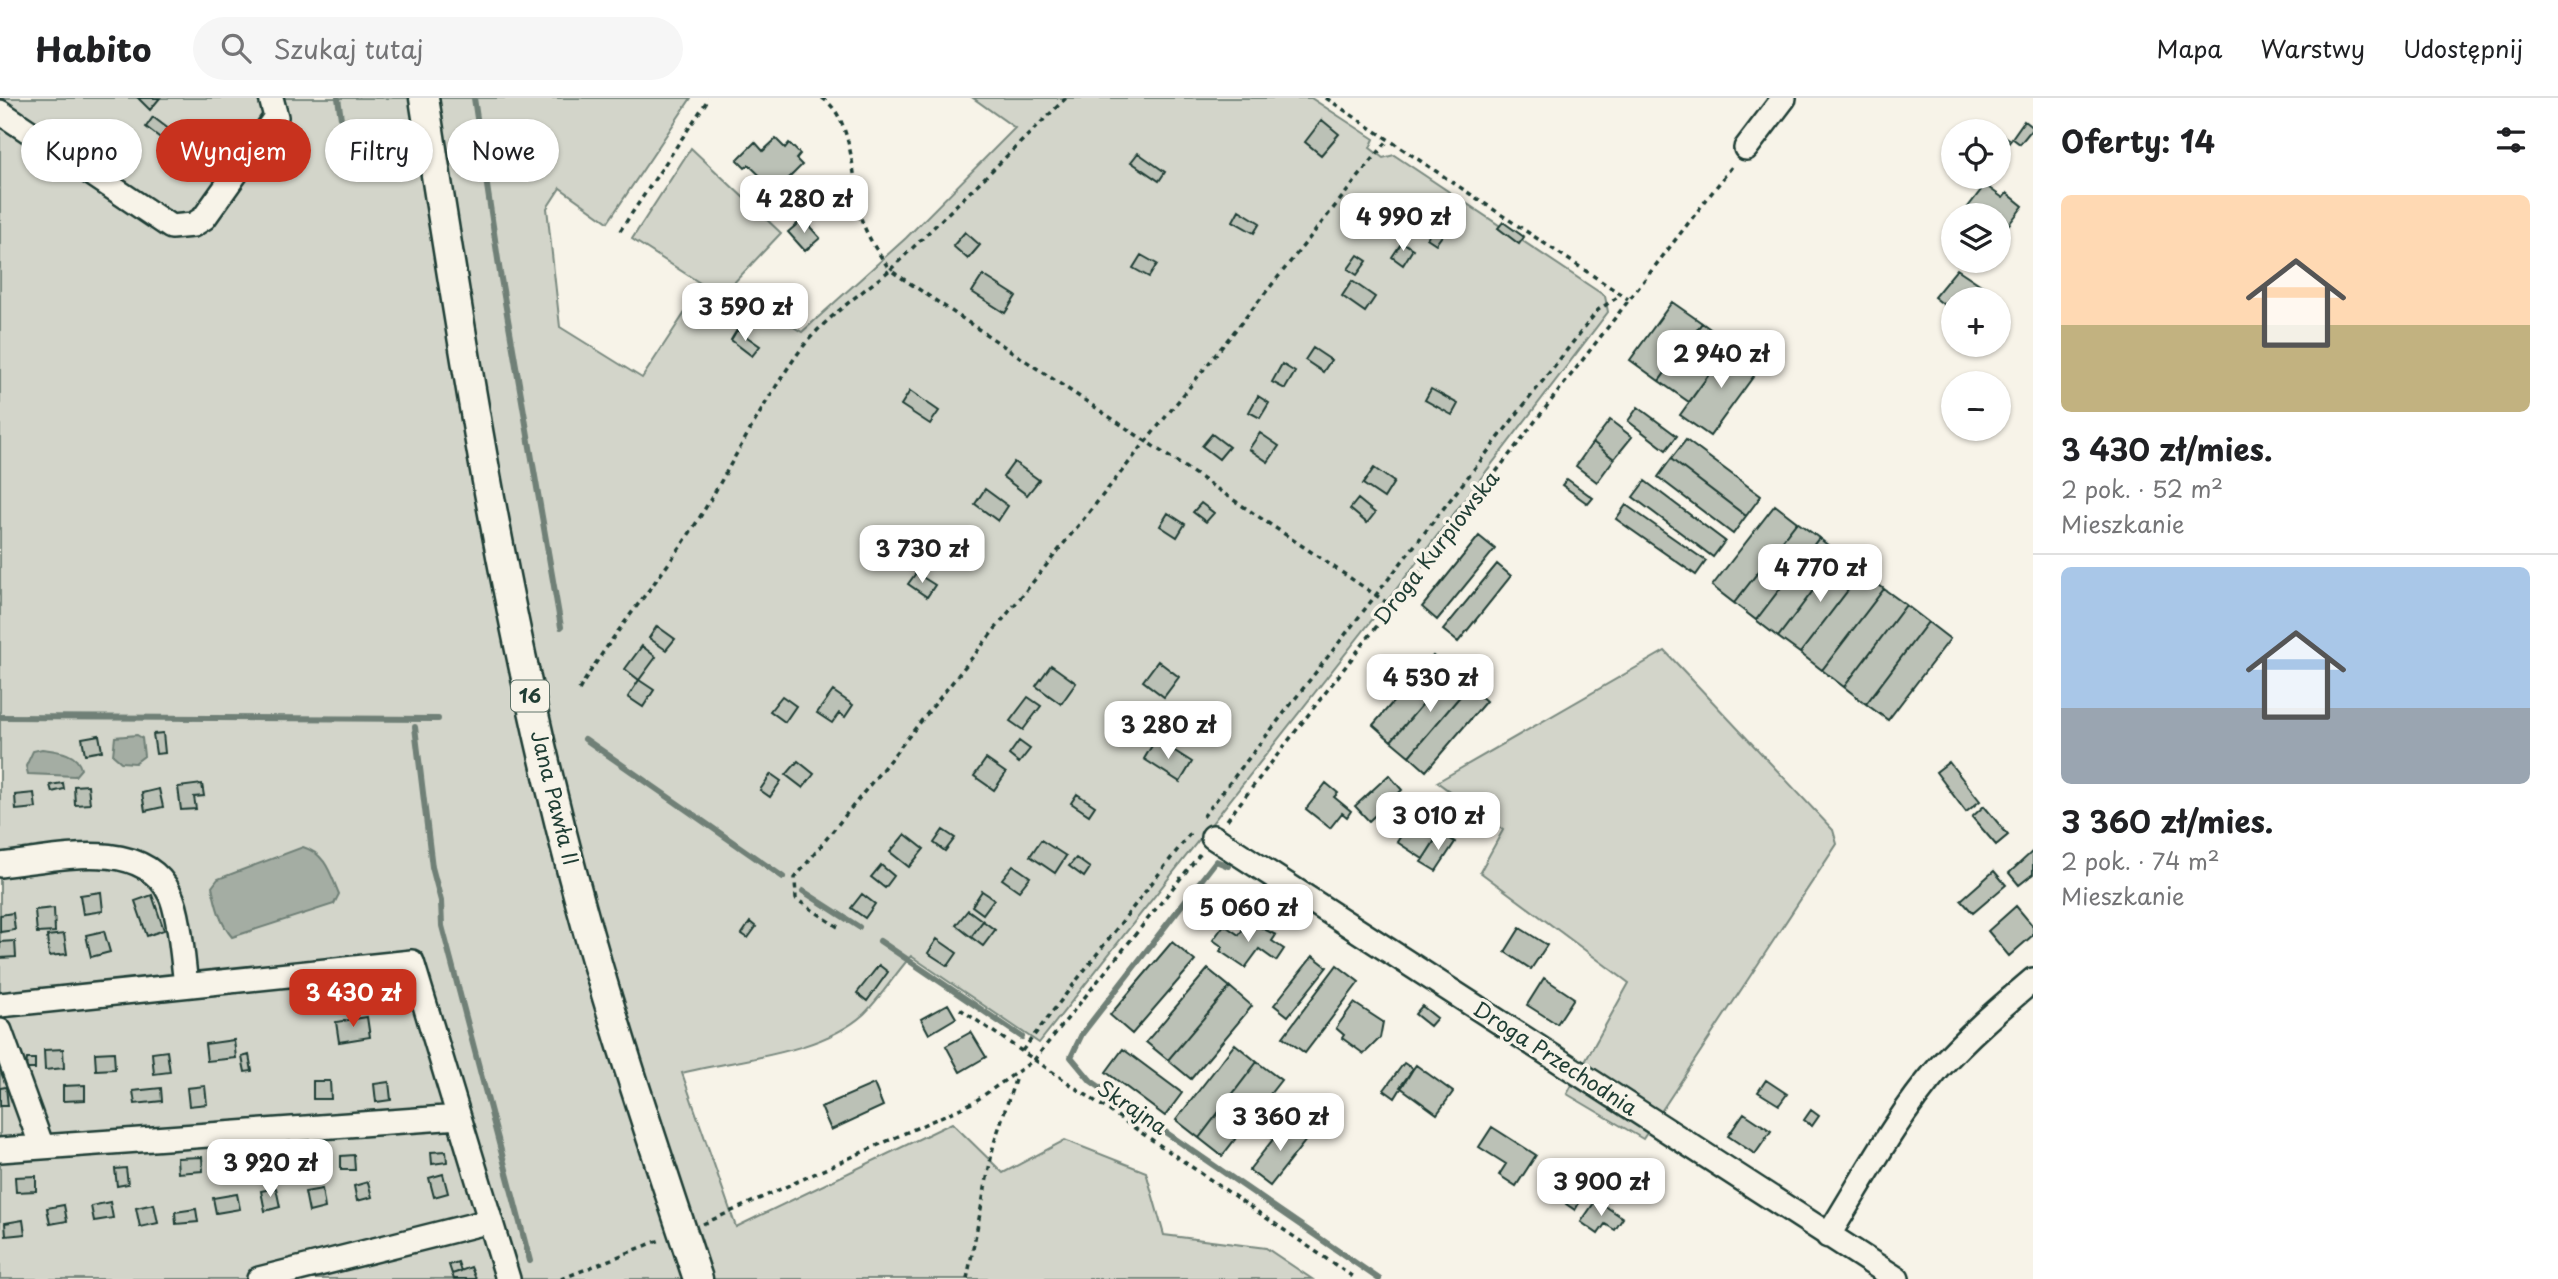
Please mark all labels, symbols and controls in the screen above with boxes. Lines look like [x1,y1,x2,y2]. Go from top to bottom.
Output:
search box [193,17,683,80]
text: Habito [35,23,151,73]
icon: search [217,29,255,67]
text: Szukaj tutaj [273,29,424,68]
text: Mapa [2156,30,2222,66]
text: Warstwy [2260,30,2365,66]
text: Udostępnij [2403,30,2523,66]
text: Oferty: 14 [2061,118,2215,163]
chip: Kupno [21,119,142,182]
chip: Wynajem [156,119,311,182]
chip: Filtry [325,119,433,182]
chip: Nowe [447,119,559,182]
map controls [1941,119,2011,441]
button: locate [1941,119,2011,189]
icon: filters [2492,121,2530,159]
pin: 4 280 zł [732,176,876,235]
text: 4 280 zł [756,180,852,215]
pin: 4 990 zł [1331,194,1475,253]
text: 4 990 zł [1356,198,1450,233]
button: layers [1941,203,2011,273]
icon: home [2233,240,2359,366]
pin: 3 590 zł [673,284,817,343]
button: + [1941,287,2011,357]
text: 3 590 zł [698,288,792,323]
pin: 2 940 zł [1649,330,1793,390]
text: 2 940 zł [1673,335,1769,370]
button: − [1941,371,2011,441]
text: 3 430 zł/mies. [2061,426,2272,471]
street label: Droga Kurpiowska [1365,463,1506,631]
text: 2 pok. · 52 m² [2061,471,2223,506]
text: Mieszkanie [2061,506,2185,541]
pin: 3 730 zł [850,526,994,585]
text: 3 730 zł [876,530,968,565]
pin: 4 770 zł [1748,545,1892,604]
text: 4 770 zł [1774,549,1866,584]
icon: home [2233,612,2359,738]
pin: 4 530 zł [1358,654,1502,714]
text: 4 530 zł [1383,659,1477,694]
road number: 16 [511,680,549,712]
pin: 3 280 zł [1096,702,1240,761]
text: 3 280 zł [1120,706,1216,741]
street label: Jana Pawła II [524,727,588,868]
pin: 3 010 zł [1366,792,1510,852]
text: 3 010 zł [1392,797,1484,832]
text: 3 360 zł/mies. [2061,798,2273,843]
text: 2 pok. · 74 m² [2061,843,2220,878]
text: Mieszkanie [2061,878,2185,913]
pin: 5 060 zł [1176,884,1320,944]
text: 5 060 zł [1199,889,1297,924]
pin: 3 430 zł [281,970,425,1029]
text: 3 430 zł [305,974,401,1009]
street label: Droga Przechodnia [1468,992,1645,1123]
street label: Skrajna [1092,1071,1175,1142]
pin: 3 360 zł [1208,1094,1352,1153]
text: 3 360 zł [1232,1098,1328,1133]
pin: 3 920 zł [198,1140,342,1199]
text: 3 920 zł [223,1144,317,1179]
pin: 3 900 zł [1529,1158,1673,1218]
text: 3 900 zł [1553,1163,1649,1198]

